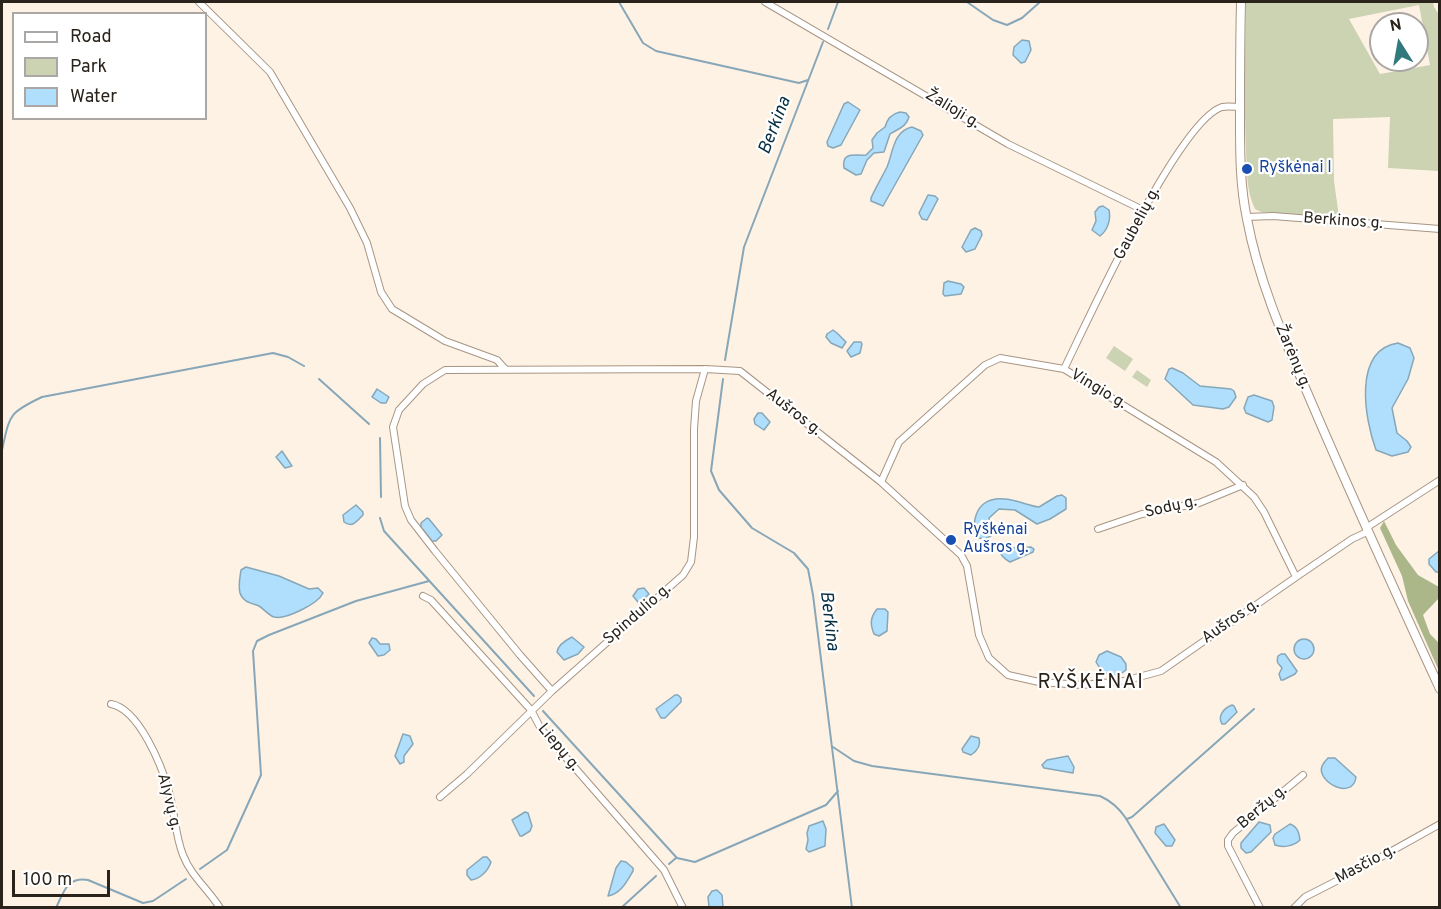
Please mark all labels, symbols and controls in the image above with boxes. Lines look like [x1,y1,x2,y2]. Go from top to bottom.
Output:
legend [12,12,207,120]
north arrow [1369,12,1429,72]
text: N [1388,15,1403,37]
text: Road [70,26,112,49]
text: Park [70,56,107,79]
text: Water [70,86,117,109]
street label: Žalioji g. [921,86,983,134]
water label: Berkina [755,94,797,158]
place label: Ryškėnai I [1259,159,1332,179]
marker: Ryškėnai I [1240,162,1254,176]
street label: Gaubelių g. [1111,184,1165,264]
street label: Berkinos g. [1302,210,1384,234]
street label: Žarėnų g. [1270,322,1314,392]
street label: Vingio g. [1066,366,1130,414]
street label: Aušros g. [761,385,825,441]
street label: Sodų g. [1143,493,1199,523]
place label: Ryškėnai Aušros g. [963,521,1029,559]
marker: Ryškėnai Aušros g. [944,533,958,547]
street label: Spindulio g. [600,580,676,650]
water label: Berkina [814,590,842,652]
street label: Aušros g. [1199,595,1263,649]
district label: RYŠKĖNAI [1038,672,1144,696]
street label: Liepų g. [533,720,583,776]
street label: Alyvų g. [152,772,184,832]
street label: Beržų g. [1234,782,1292,834]
street label: Masčio g. [1333,841,1399,889]
scale bar [15,858,112,896]
text: 100 m [23,869,72,892]

